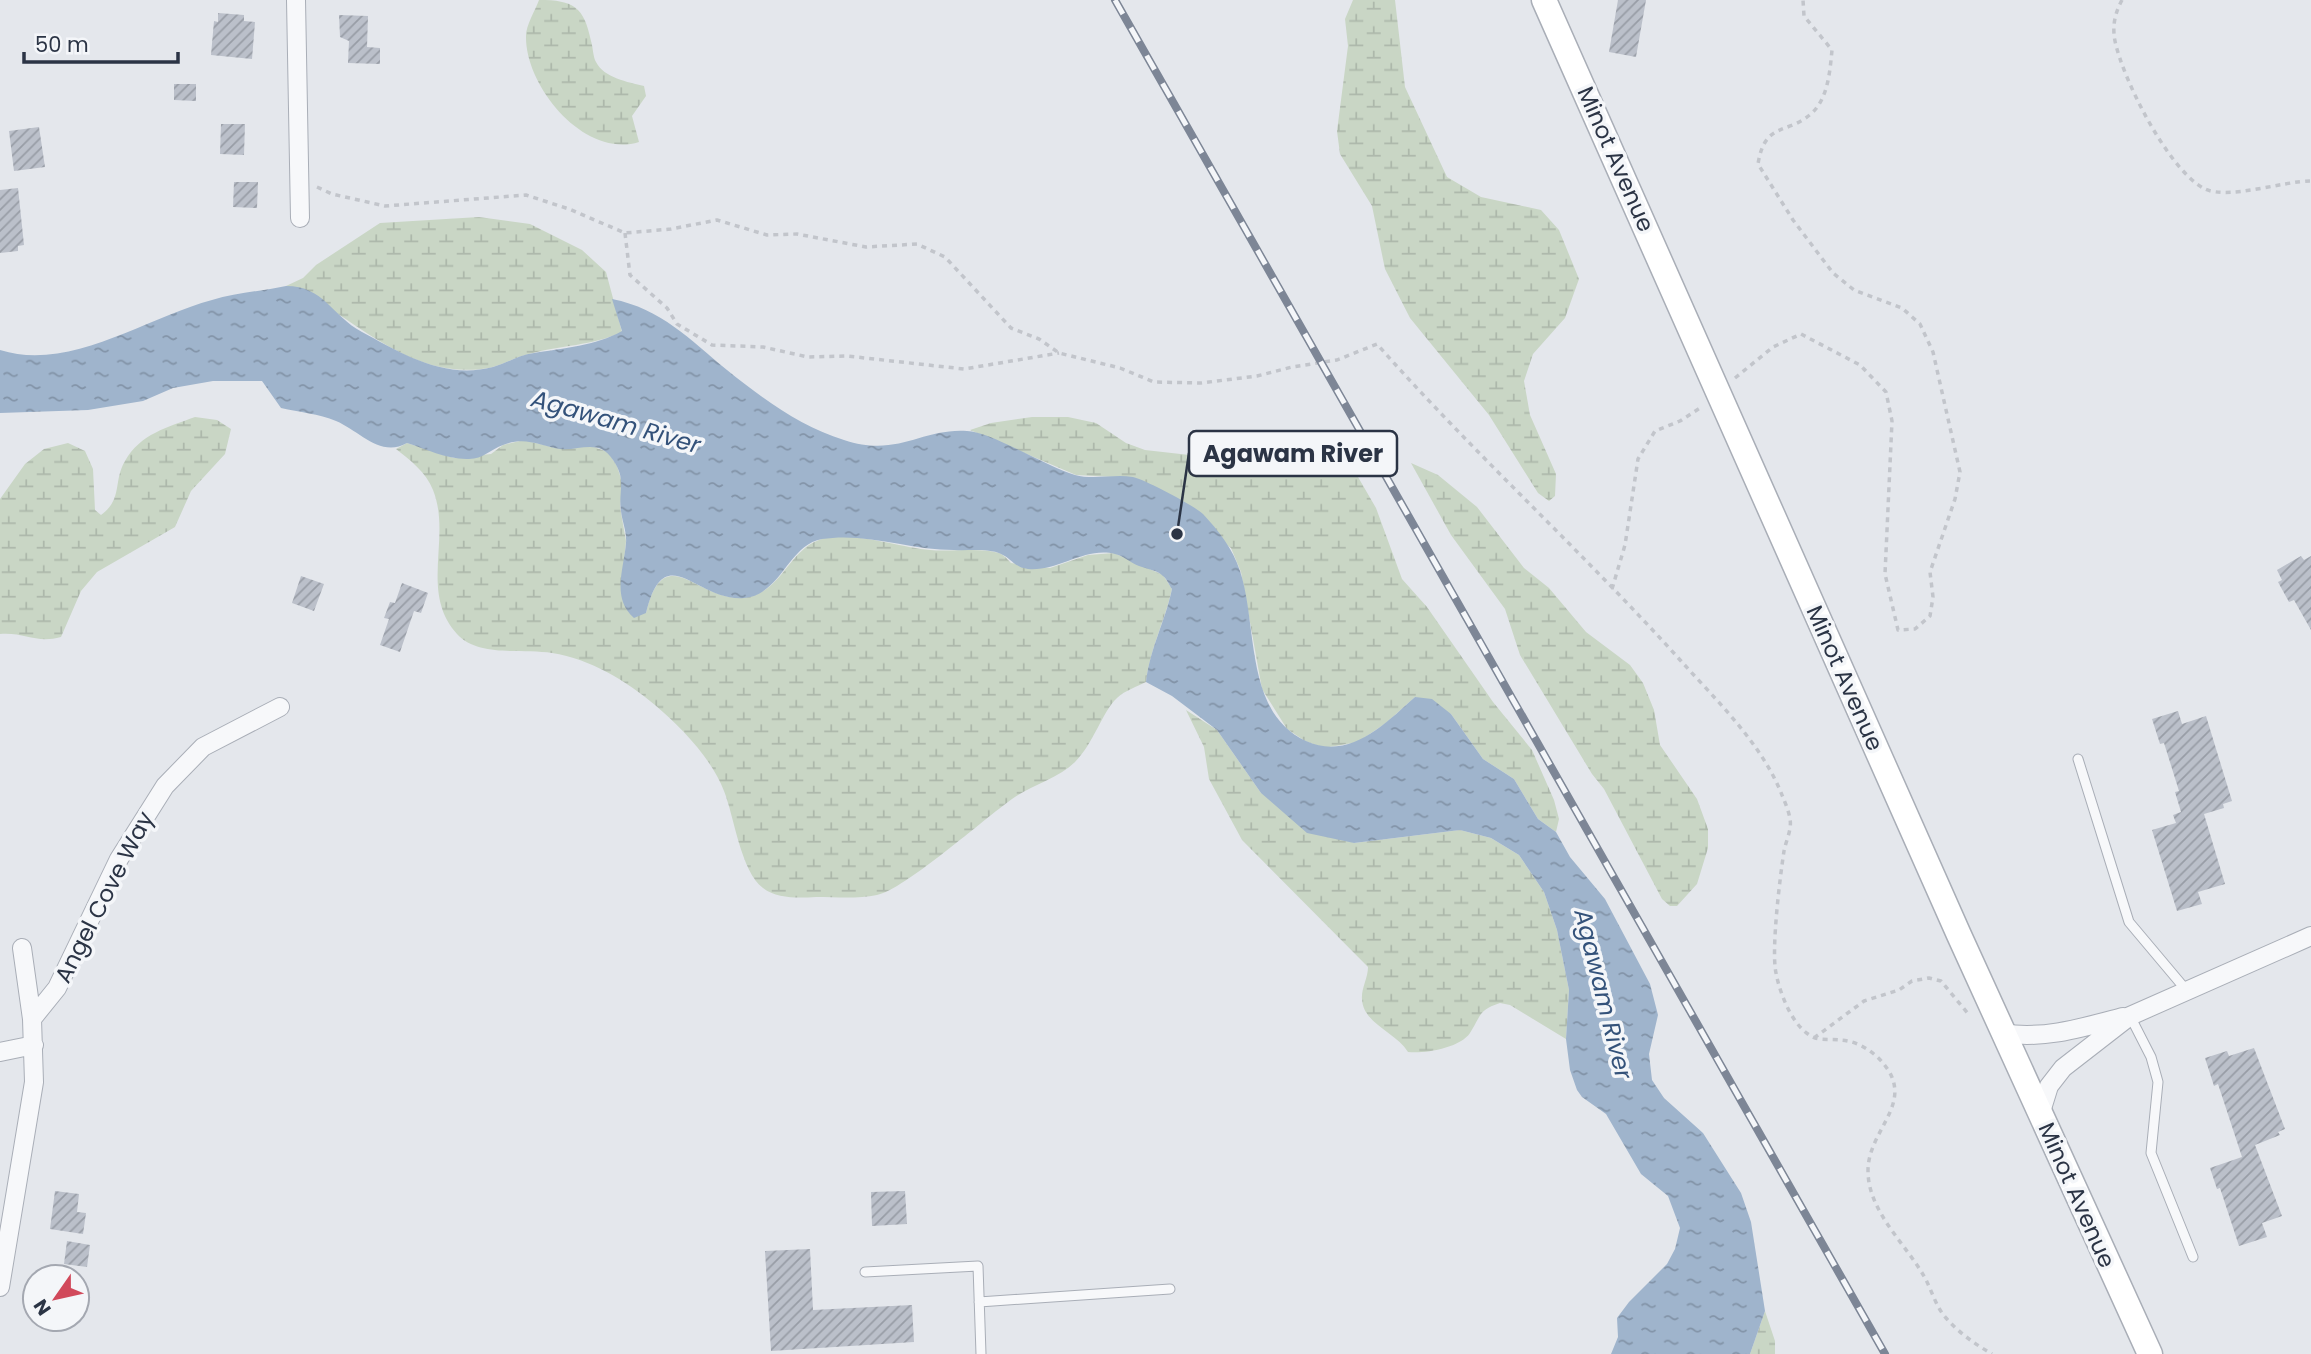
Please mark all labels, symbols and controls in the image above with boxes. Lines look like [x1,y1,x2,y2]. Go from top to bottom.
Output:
scale bar [24,21,178,65]
text: 50 m [35,30,89,59]
street label: Minot Avenue [1570,81,1662,237]
water label: Agawam River [527,381,705,462]
callout: Agawam River [1189,431,1397,476]
text: Agawam River [1203,437,1383,470]
street label: Minot Avenue [1799,600,1891,756]
street label: Angel Cove Way [47,806,161,988]
water label: Agawam River [1566,904,1641,1083]
street label: Minot Avenue [2031,1117,2123,1273]
north arrow [21,1263,91,1333]
text: N [27,1294,58,1321]

